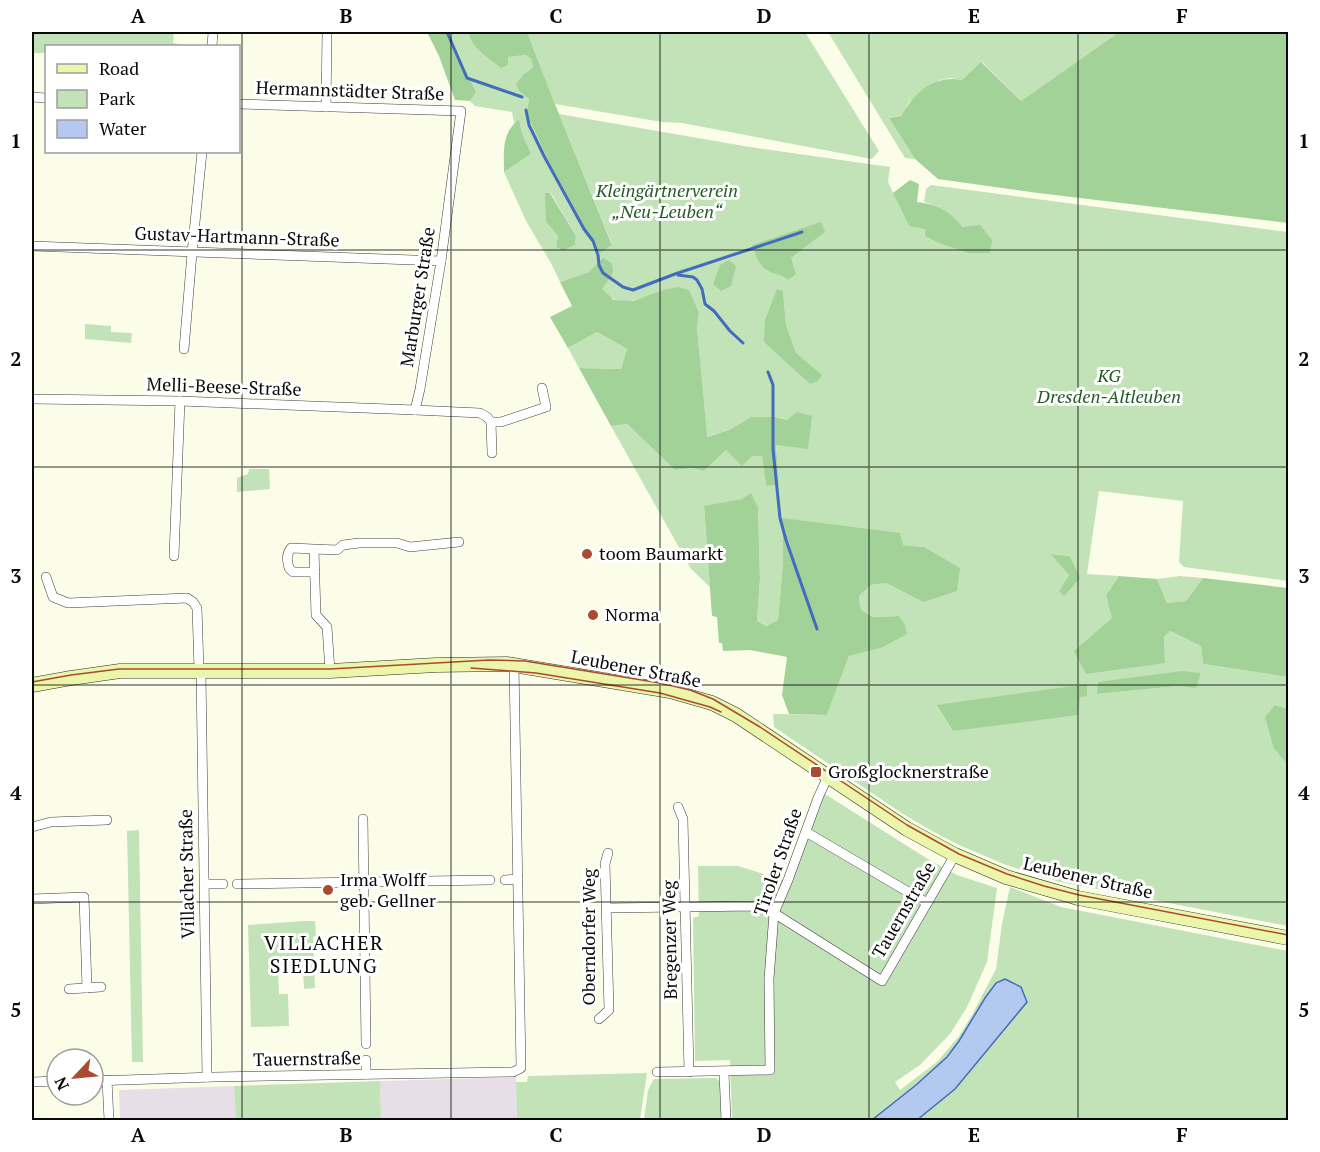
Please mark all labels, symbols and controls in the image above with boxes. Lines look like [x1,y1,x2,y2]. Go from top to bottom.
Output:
text: A [131,2,146,29]
text: B [340,2,353,29]
text: C [549,2,563,29]
text: D [757,2,771,29]
text: E [968,2,980,29]
text: F [1176,2,1188,29]
legend [45,45,240,153]
text: Road [99,56,139,80]
street label: Hermannstädter Straße [255,75,445,105]
text: Park [99,86,136,110]
text: Water [99,116,146,140]
text: 1 [10,127,22,154]
text: 1 [1298,127,1310,154]
park label: Kleingärtnerverein „Neu-Leuben“ [595,178,738,223]
street label: Gustav-Hartmann-Straße [134,220,340,252]
street label: Marburger Straße [394,225,440,369]
text: 2 [10,345,22,372]
text: 2 [1298,345,1310,372]
park label: KG Dresden-Altleuben [1036,363,1181,408]
street label: Melli-Beese-Straße [146,371,302,401]
place label: toom Baumarkt [599,541,724,565]
marker: toom Baumarkt [580,547,594,561]
text: 3 [10,562,22,589]
text: 3 [1298,562,1310,589]
place label: Norma [605,602,660,626]
marker: Norma [586,608,600,622]
street label: Leubener Straße [569,644,703,692]
place label: Großglocknerstraße [828,759,989,783]
marker: Großglocknerstraße [809,765,823,779]
text: 4 [10,779,22,806]
text: 4 [1298,779,1310,806]
street label: Tiroler Straße [747,805,807,919]
street label: Villacher Straße [173,809,199,939]
street label: Leubener Straße [1021,850,1155,904]
street label: Tauernstraße [866,857,940,962]
place label: Irma Wolff geb. Gellner [340,867,436,912]
street label: Oberndorfer Weg [576,868,600,1005]
street label: Bregenzer Weg [656,880,682,1000]
marker: Irma Wolff geb. Gellner [321,883,335,897]
district label: VILLACHER SIEDLUNG [264,929,384,979]
text: 5 [10,996,22,1023]
text: 5 [1298,996,1310,1023]
street label: Tauernstraße [253,1045,361,1071]
north arrow [45,1047,105,1107]
text: N [49,1073,74,1094]
text: A [131,1121,146,1148]
text: B [340,1121,353,1148]
text: C [549,1121,563,1148]
text: D [757,1121,771,1148]
text: E [968,1121,980,1148]
text: F [1176,1121,1188,1148]

